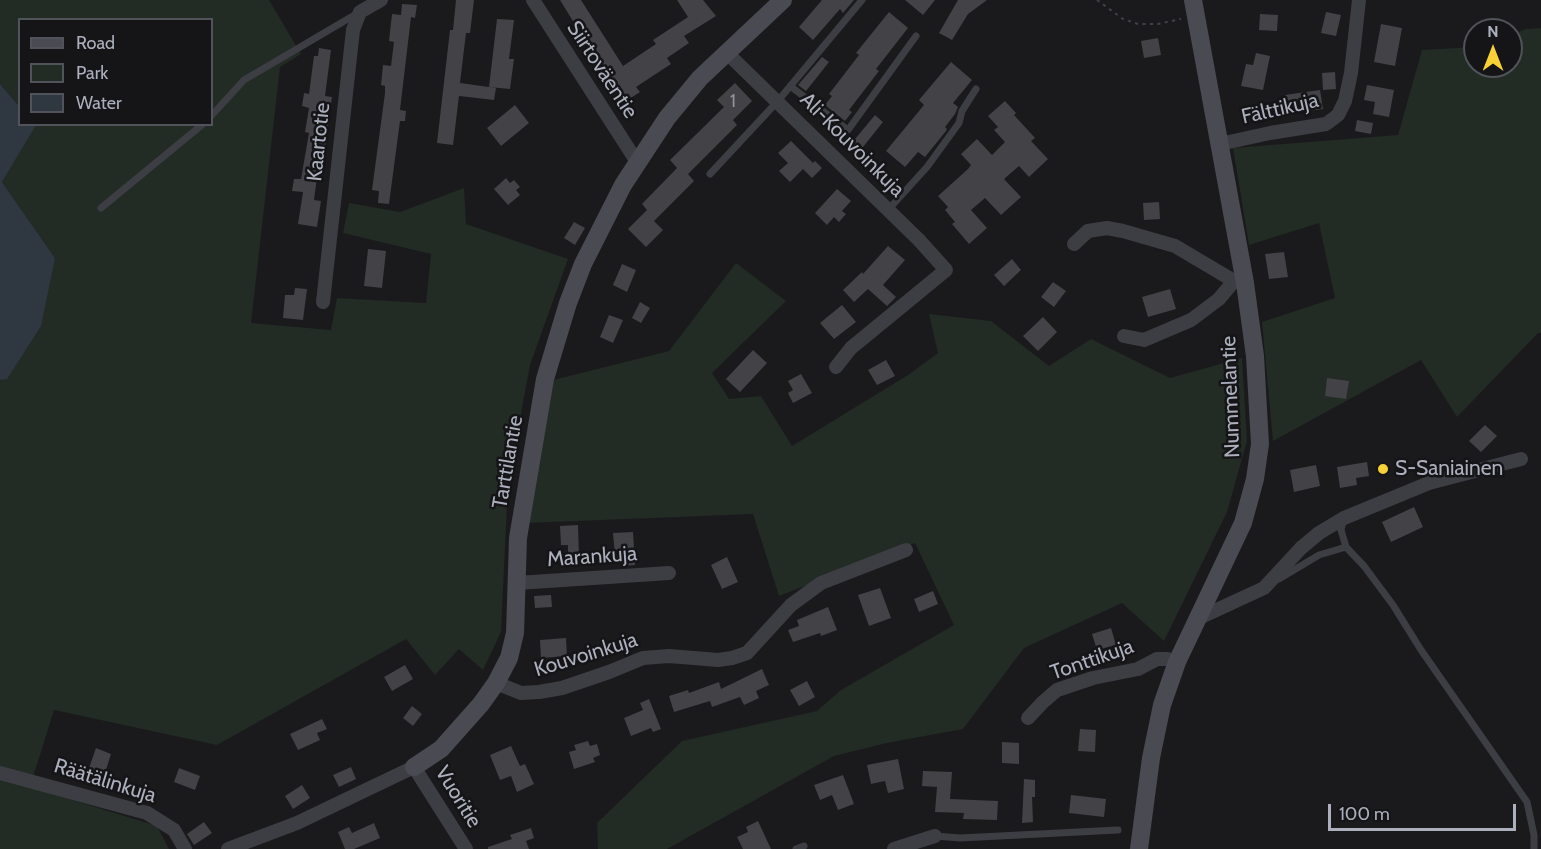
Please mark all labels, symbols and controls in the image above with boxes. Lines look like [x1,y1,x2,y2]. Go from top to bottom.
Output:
street label: Siirtoväentie [561,17,643,123]
legend [18,18,213,126]
north arrow [1463,18,1523,78]
text: N [1487,22,1499,41]
text: Road [76,32,115,54]
text: Park [76,62,108,84]
street label: Ali-Kouvoinkuja [794,87,910,203]
street label: Fälttikuja [1239,88,1321,130]
house number: 1 [730,91,736,113]
text: Water [76,92,122,114]
street label: Kaartotie [302,101,336,183]
street label: Nummelantie [1216,336,1246,458]
street label: Tarttilantie [487,413,529,511]
place label: S-Saniainen [1395,456,1503,482]
marker: S-Saniainen [1376,462,1390,476]
street label: Marankuja [546,541,638,573]
street label: Kouvoinkuja [531,627,641,683]
street label: Tonttikuja [1047,634,1137,686]
street label: Räätälinkuja [51,753,159,809]
street label: Vuoritie [429,761,487,833]
scale bar [1331,792,1518,830]
text: 100 m [1339,803,1390,825]

